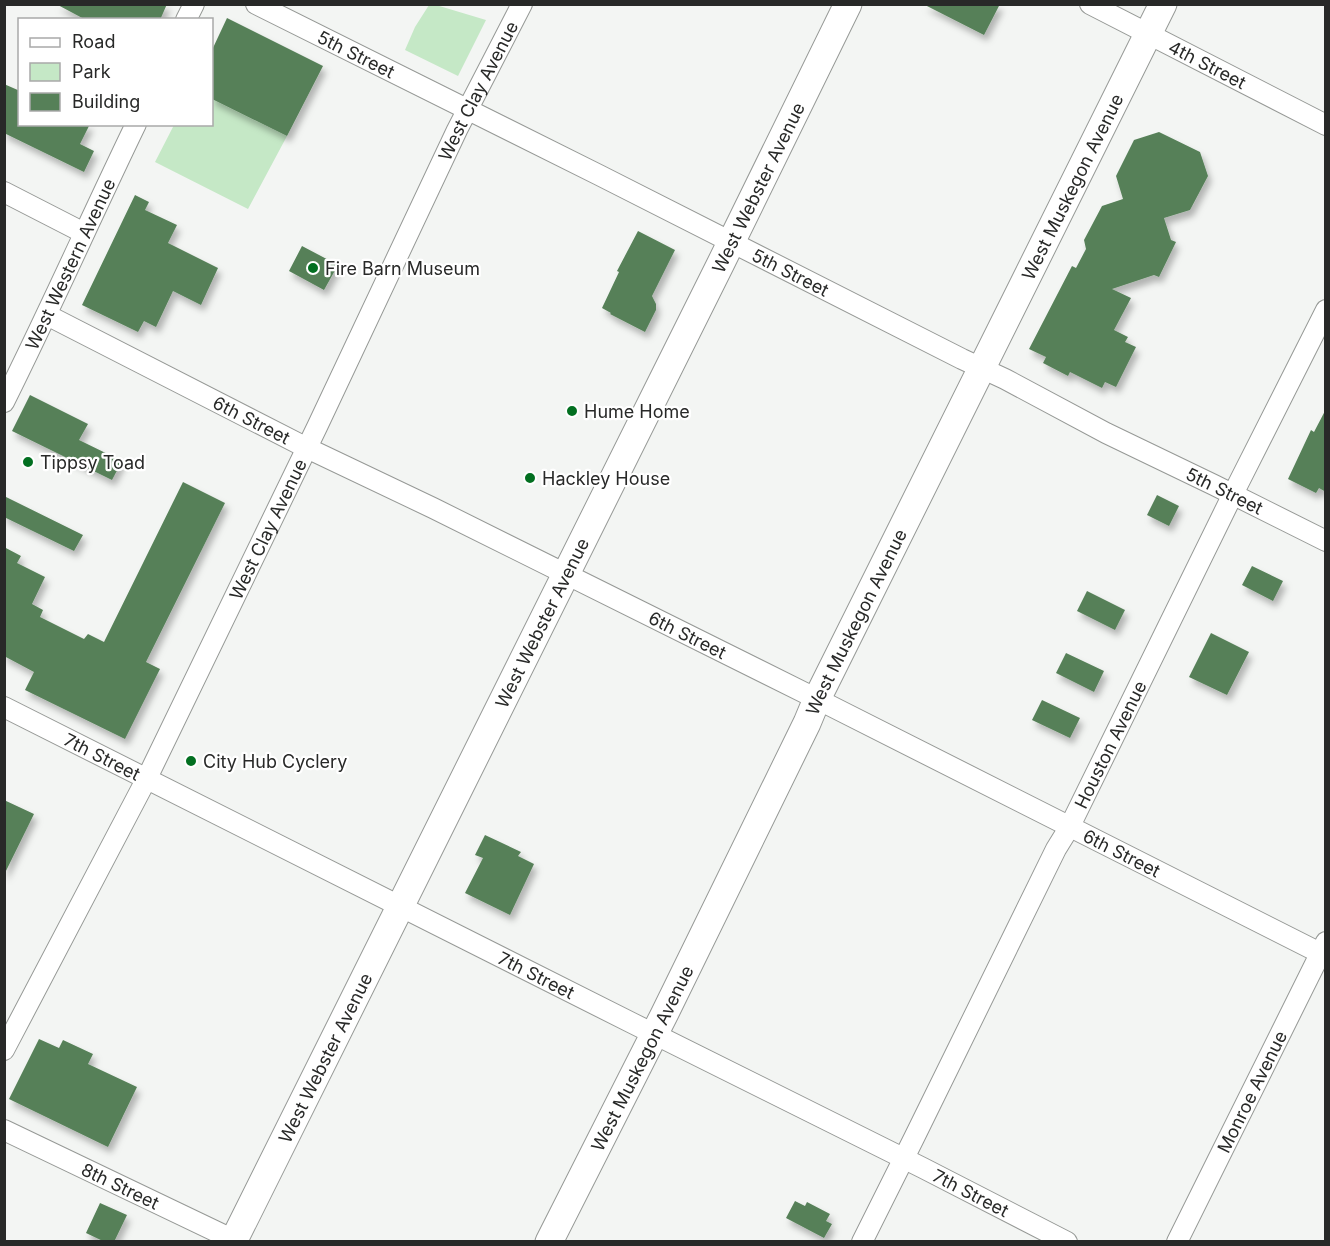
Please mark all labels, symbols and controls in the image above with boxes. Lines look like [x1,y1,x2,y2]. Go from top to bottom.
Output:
legend [18,18,213,126]
street label: West Clay Avenue [434,18,522,164]
street label: 5th Street [314,26,398,82]
text: Road [72,31,115,52]
street label: 4th Street [1165,36,1250,93]
text: Park [72,61,111,82]
street label: West Muskegon Avenue [1017,90,1127,283]
text: Building [72,91,140,112]
street label: West Webster Avenue [707,99,809,276]
street label: West Western Avenue [21,175,119,353]
street label: 5th Street [749,244,833,300]
place label: Fire Barn Museum [325,258,480,279]
marker: Fire Barn Museum [306,261,320,275]
street label: 6th Street [210,391,294,448]
place label: Hume Home [584,401,690,422]
marker: Hume Home [565,404,579,418]
place label: Tippsy Toad [40,452,145,473]
marker: Tippsy Toad [21,455,35,469]
street label: West Clay Avenue [225,455,311,603]
street label: 5th Street [1183,463,1267,518]
place label: Hackley House [542,468,670,489]
marker: Hackley House [523,471,537,485]
street label: West Muskegon Avenue [801,525,911,718]
street label: West Webster Avenue [491,534,593,711]
street label: 6th Street [646,607,730,663]
street label: Houston Avenue [1070,677,1150,812]
street label: 7th Street [61,728,144,784]
place label: City Hub Cyclery [203,751,347,772]
marker: City Hub Cyclery [184,754,198,768]
street label: 6th Street [1080,825,1164,881]
street label: 7th Street [495,947,578,1003]
street label: West Muskegon Avenue [586,962,697,1154]
street label: West Webster Avenue [274,969,376,1146]
street label: Monroe Avenue [1213,1027,1291,1156]
street label: 8th Street [78,1158,163,1213]
street label: 7th Street [929,1164,1013,1221]

